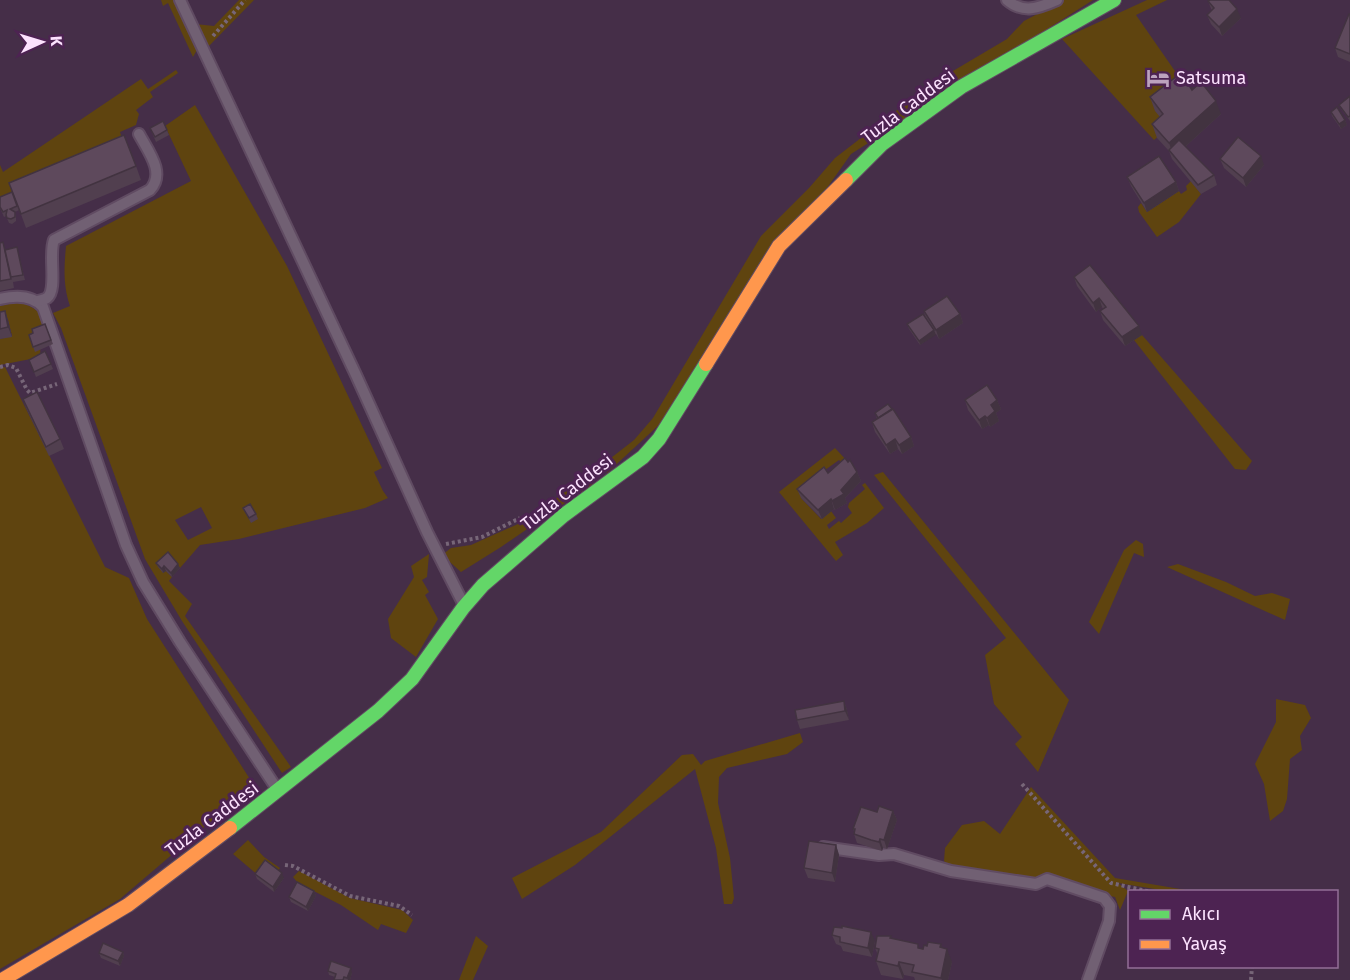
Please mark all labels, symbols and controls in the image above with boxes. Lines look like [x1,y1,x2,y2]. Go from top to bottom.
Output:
north arrow [12,12,72,72]
text: K [47,35,66,48]
street label: Tuzla Caddesi [857,64,959,148]
hotel icon: Satsuma [1145,65,1171,91]
place label: Satsuma [1176,67,1246,89]
street label: Tuzla Caddesi [516,449,618,535]
street label: Tuzla Caddesi [161,777,263,861]
legend [1128,890,1338,968]
text: Akıcı [1182,903,1220,925]
text: Yavaş [1182,933,1227,955]

